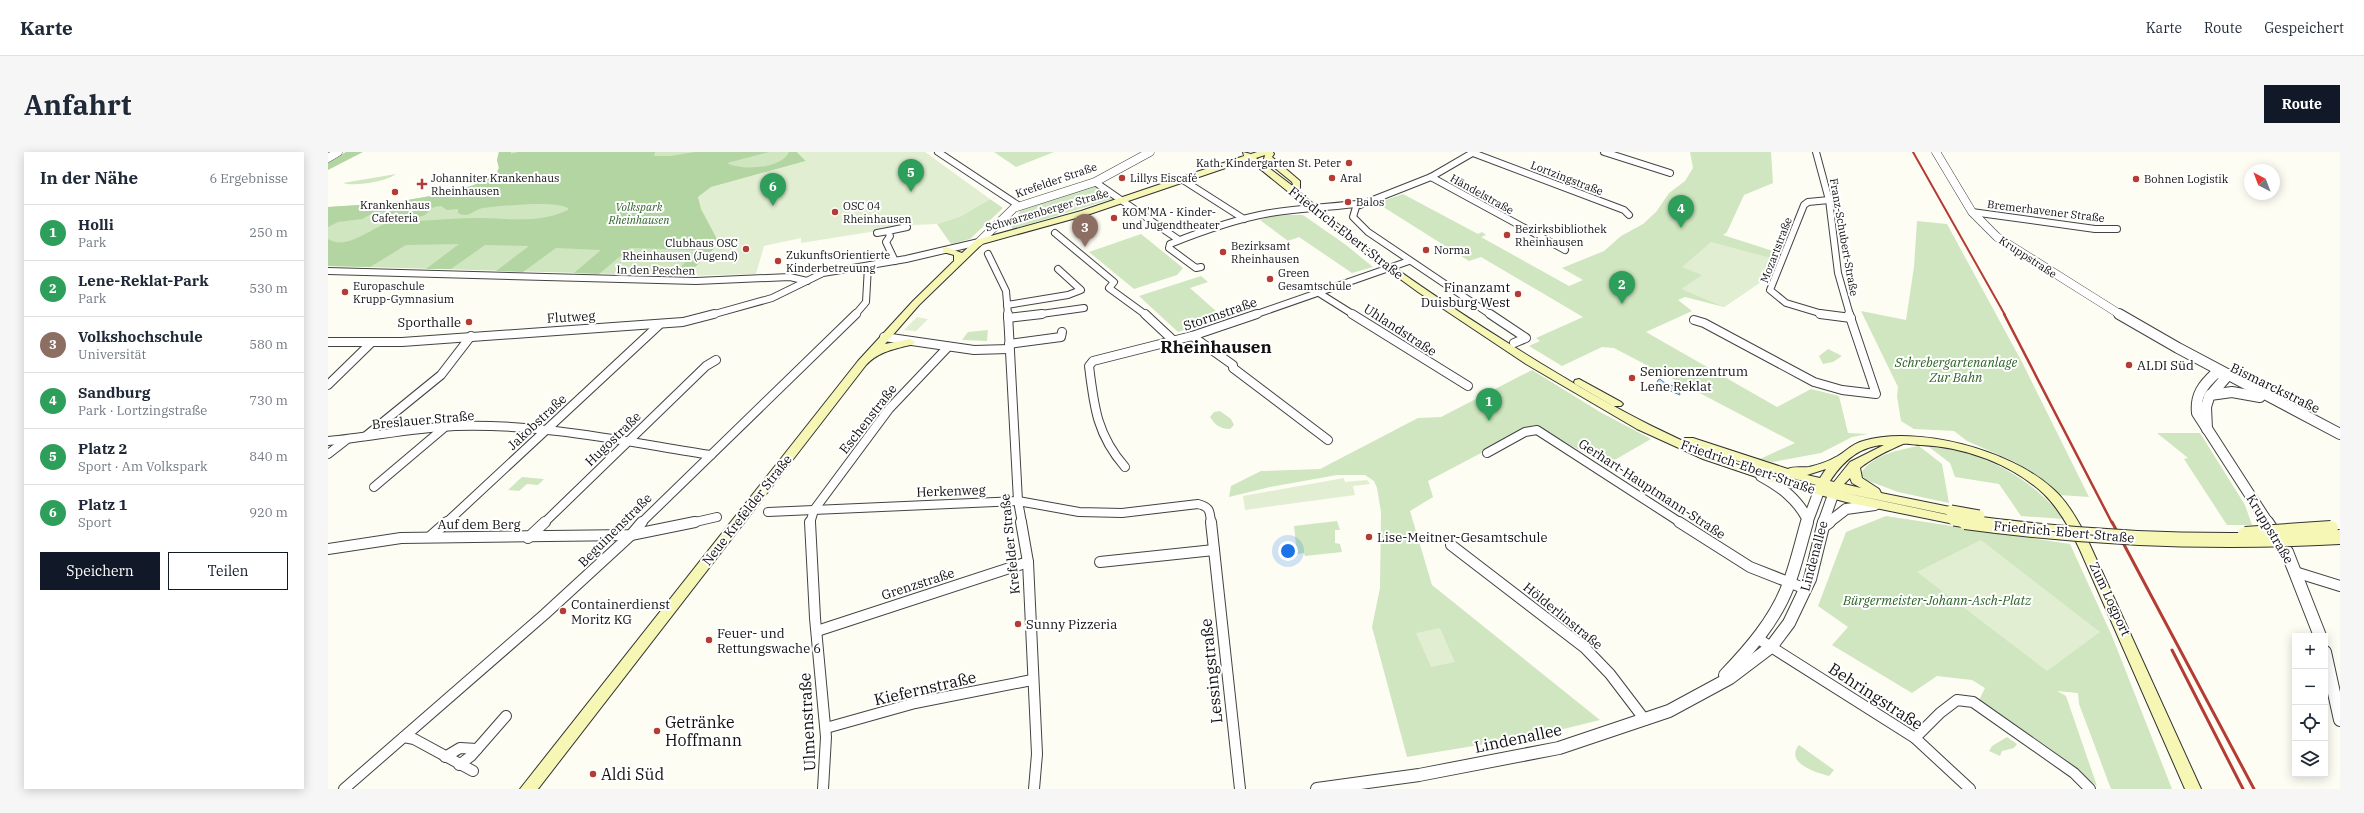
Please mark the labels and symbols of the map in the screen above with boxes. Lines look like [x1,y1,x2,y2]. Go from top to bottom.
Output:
place label: Kath. Kindergarten St. Peter [1196,156,1341,170]
marker: Kath. Kindergarten St. Peter [1344,158,1354,168]
street label: Lortzingstraße [1529,158,1605,198]
pin: 5 [898,159,924,192]
street label: Krefelder Straße [1013,159,1099,201]
north arrow [2244,164,2280,200]
place label: Johanniter Krankenhaus Rheinhausen [431,171,559,198]
place label: Lillys Eiscafé [1130,171,1197,185]
place label: Aral [1340,171,1362,185]
street label: Händelstraße [1448,171,1516,217]
place label: Bohnen Logistik [2144,172,2229,186]
pin: 6 [760,173,786,206]
marker: Lillys Eiscafé [1117,173,1127,183]
marker: Aral [1327,173,1337,183]
marker: Bohnen Logistik [2131,174,2141,184]
street label: Franz-Schubert-Straße [1827,177,1861,297]
marker: Johanniter Krankenhaus Rheinhausen [416,178,428,190]
street label: Friedrich-Ebert-Straße [1285,183,1407,283]
street label: Schwarzenberger Straße [984,186,1110,234]
marker: Krankenhaus Cafeteria [390,187,400,197]
place label: Balos [1356,195,1384,209]
pin: 4 [1668,195,1694,228]
marker: Balos [1343,197,1353,207]
street label: Bremerhavener Straße [1986,197,2106,225]
place label: Krankenhaus Cafeteria [360,198,430,225]
place label: OSC 04 Rheinhausen [843,199,912,226]
park label: Volkspark Rheinhausen [608,200,670,227]
place label: KOM'MA - Kinder- und Jugendtheater [1122,205,1220,232]
marker: OSC 04 Rheinhausen [830,207,840,217]
marker: KOM'MA - Kinder- und Jugendtheater [1109,213,1119,223]
pin: 3 [1072,214,1098,247]
street label: Mozartstraße [1757,215,1795,285]
place label: Bezirksbibliothek Rheinhausen [1515,222,1607,249]
marker: Bezirksbibliothek Rheinhausen [1502,230,1512,240]
street label: Kruppstraße [1996,233,2060,281]
place label: Clubhaus OSC Rheinhausen (Jugend) [622,236,738,263]
place label: Bezirksamt Rheinhausen [1231,239,1300,266]
place label: Norma [1434,243,1470,257]
marker: Clubhaus OSC Rheinhausen (Jugend) [741,244,751,254]
marker: Norma [1421,245,1431,255]
marker: Bezirksamt Rheinhausen [1218,247,1228,257]
place label: ZukunftsOrientierte Kinderbetreuung [786,248,890,275]
marker: ZukunftsOrientierte Kinderbetreuung [773,256,783,266]
street label: In den Peschen [616,262,696,278]
place label: Green Gesamtschule [1278,266,1352,293]
pin: 2 [1609,271,1635,304]
marker: Green Gesamtschule [1265,274,1275,284]
place label: Europaschule Krupp-Gymnasium [353,279,455,306]
place label: Finanzamt Duisburg West [1421,279,1510,311]
marker: Europaschule Krupp-Gymnasium [340,287,350,297]
marker: Finanzamt Duisburg West [1513,289,1523,299]
street label: Stormstraße [1181,293,1259,335]
street label: Uhlandstraße [1360,300,1440,360]
street label: Flutweg [546,307,596,327]
place label: Sporthalle [398,314,461,331]
marker: Sporthalle [464,317,474,327]
district label: Rheinhausen [1160,336,1272,358]
park label: Schrebergartenanlage Zur Bahn [1894,354,2017,386]
place label: ALDI Süd [2137,357,2194,374]
street label: Bismarckstraße [2227,359,2323,417]
marker: ALDI Süd [2124,360,2134,370]
place label: Seniorenzentrum Lene Reklat [1640,363,1748,395]
marker: Seniorenzentrum Lene Reklat [1627,373,1637,383]
street label: Eschenstraße [836,381,901,457]
pin: 1 [1476,388,1502,421]
street label: Jakobstraße [504,390,570,454]
street label: Breslauer Straße [371,407,475,433]
street label: Hugostraße [581,408,645,470]
street label: Gerhart-Hauptmann-Straße [1575,435,1729,543]
street label: Friedrich-Ebert-Straße [1679,436,1818,498]
street label: Neue Krefelder Straße [698,451,796,569]
street label: Herkenweg [916,481,986,501]
street label: Beguinenstraße [575,490,655,570]
street label: Kruppstraße [2243,491,2297,567]
street label: Krefelder Straße [996,493,1024,595]
street label: Auf dem Berg [438,516,520,533]
street label: Friedrich-Ebert-Straße [1993,517,2135,547]
street label: Lindenallee [1796,519,1832,593]
place label: Lise-Meitner-Gesamtschule [1377,529,1548,546]
marker: Lise-Meitner-Gesamtschule [1364,532,1374,542]
your location [1278,541,1298,561]
street label: Zum Logport [2085,559,2135,639]
street label: Grenzstraße [879,564,957,604]
street label: Hölderlinstraße [1520,579,1606,653]
park label: Bürgermeister-Johann-Asch-Platz [1842,592,2031,609]
place label: Containerdienst Moritz KG [571,596,670,628]
marker: Containerdienst Moritz KG [558,606,568,616]
place label: Sunny Pizzeria [1026,616,1117,633]
street label: Lessingstraße [1196,617,1226,725]
marker: Sunny Pizzeria [1013,619,1023,629]
place label: Feuer- und Rettungswache 6 [717,625,821,657]
marker: Feuer- und Rettungswache 6 [704,635,714,645]
street label: Behringstraße [1825,658,1927,734]
street label: Kiefernstraße [872,667,978,709]
street label: Ulmenstraße [794,672,820,772]
place label: Getränke Hoffmann [665,712,742,750]
street label: Lindenallee [1472,719,1564,757]
marker: Getränke Hoffmann [652,726,662,736]
place label: Aldi Süd [601,764,664,784]
marker: Aldi Süd [588,769,598,779]

